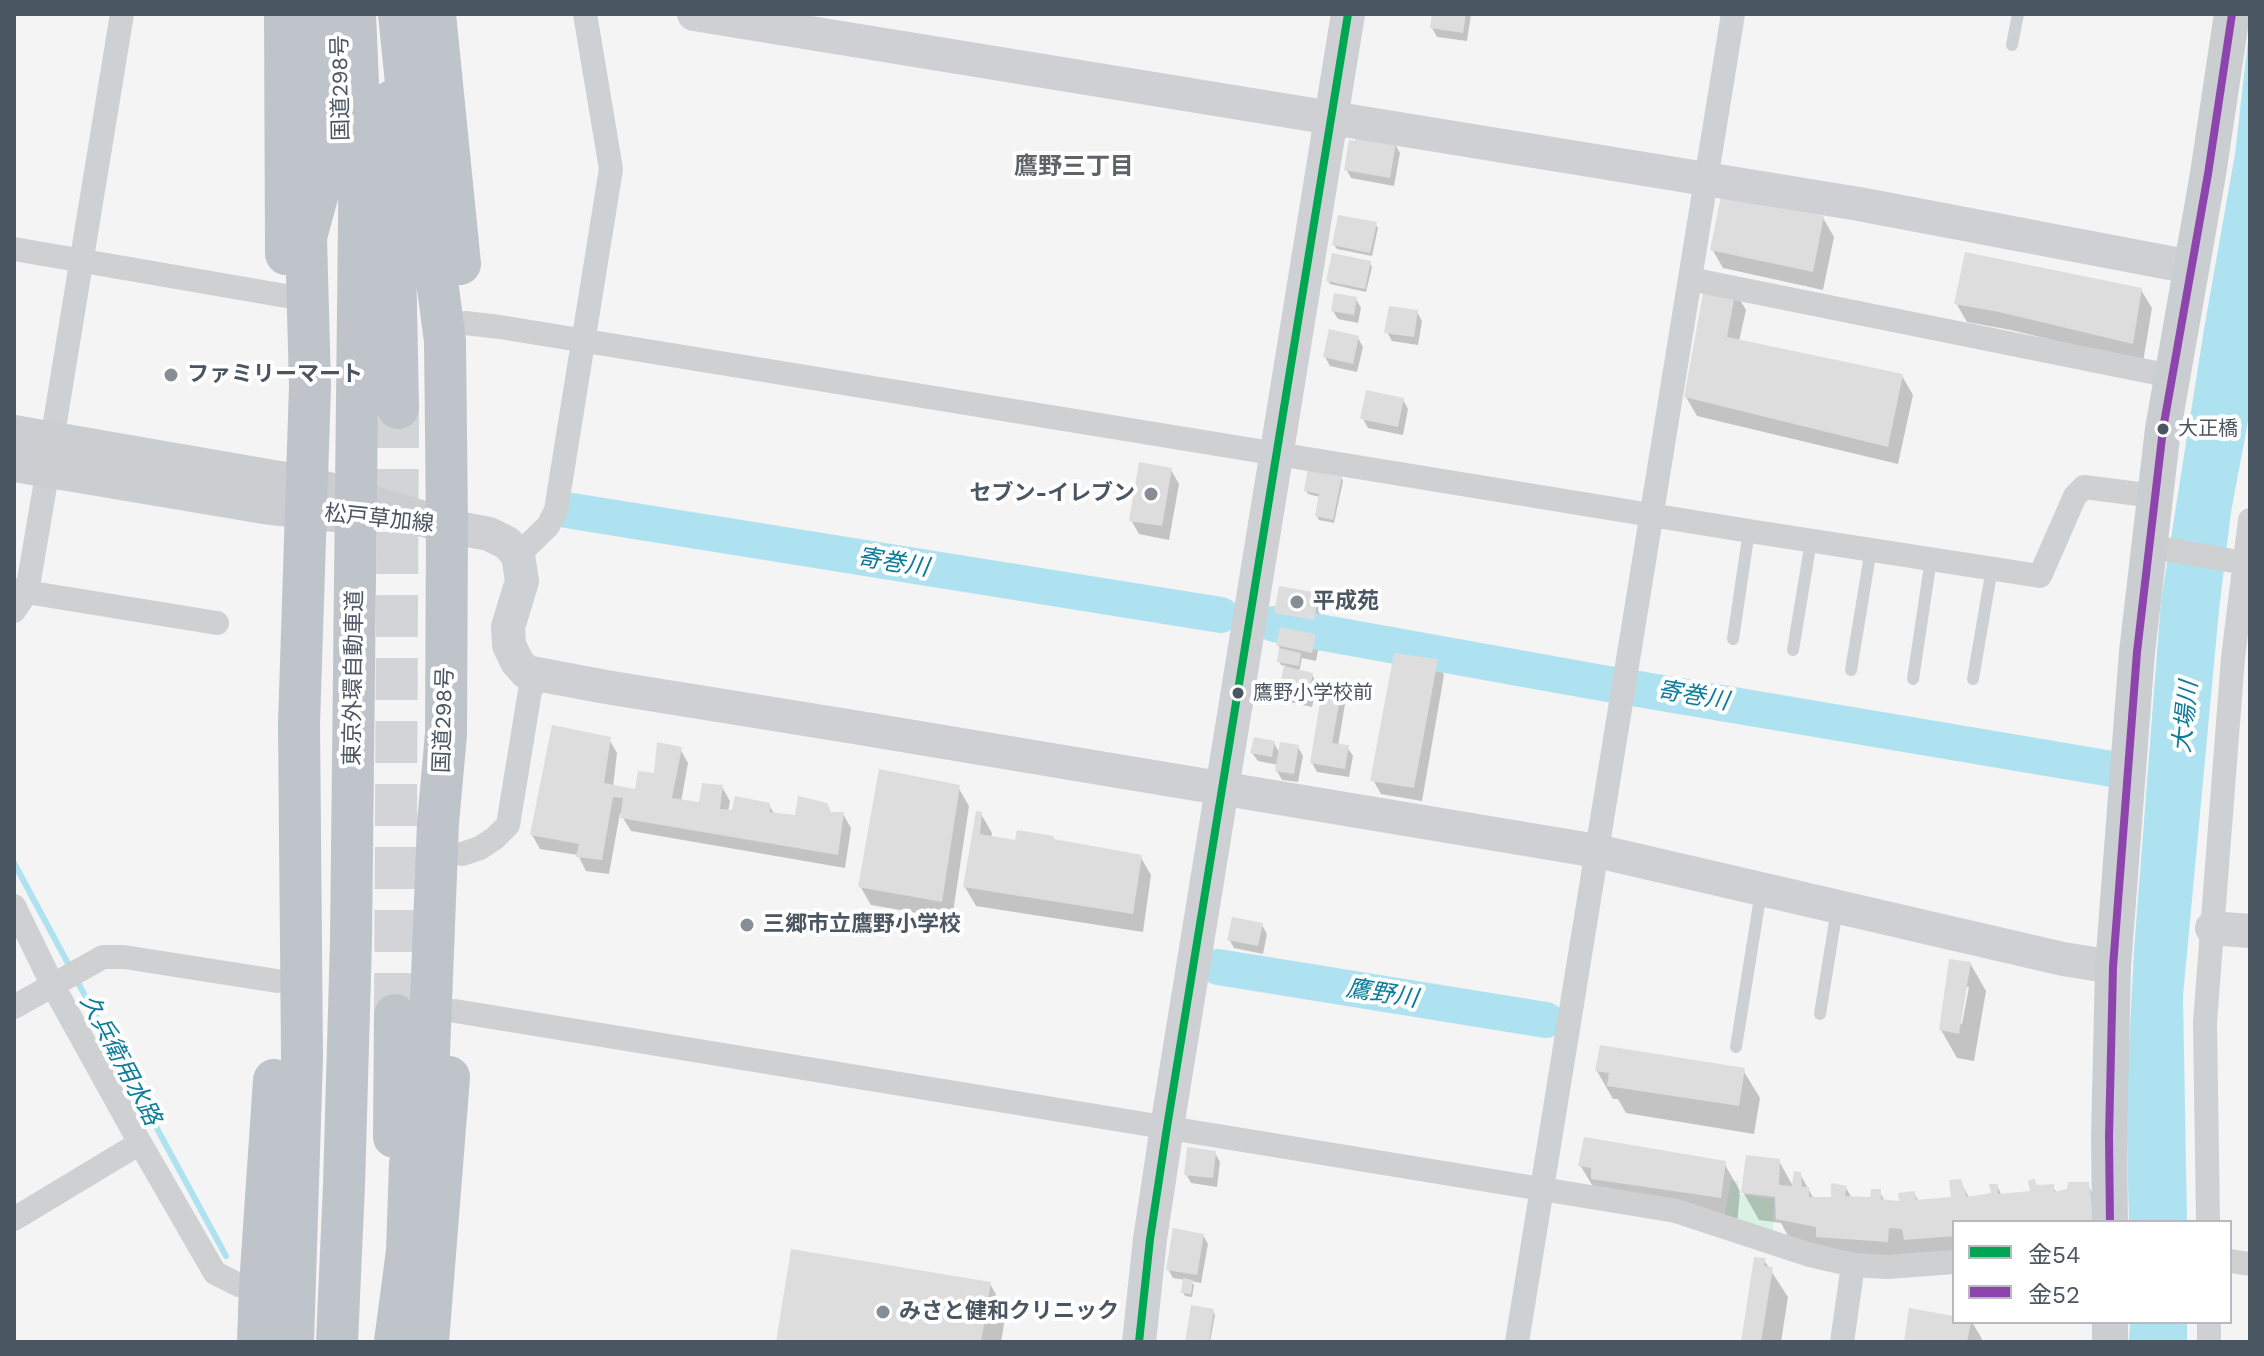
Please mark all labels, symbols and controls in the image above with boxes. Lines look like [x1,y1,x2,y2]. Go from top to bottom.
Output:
street label: 国道298号 [327,35,355,141]
district label: 鷹野三丁目 [1014,153,1134,181]
place label: ファミリーマート [187,362,363,388]
marker: ファミリーマート [162,366,180,384]
place label: 大正橋 [2178,417,2238,441]
marker: 大正橋 [2155,421,2171,437]
place label: セブン-イレブン [969,481,1135,507]
marker: セブン-イレブン [1142,485,1160,503]
street label: 松戸草加線 [323,500,435,538]
water label: 寄巻川 [855,543,931,583]
place label: 平成苑 [1313,589,1379,615]
street label: 東京外環自動車道 [339,590,369,766]
marker: 平成苑 [1288,593,1306,611]
street label: 国道298号 [429,667,459,773]
water label: 寄巻川 [1655,676,1731,716]
water label: 大場川 [2168,680,2204,754]
place label: 鷹野小学校前 [1253,681,1373,705]
marker: 鷹野小学校前 [1230,685,1246,701]
place label: 三郷市立鷹野小学校 [763,912,961,938]
marker: 三郷市立鷹野小学校 [738,916,756,934]
water label: 鷹野川 [1344,974,1420,1014]
water label: 久兵衛用水路 [73,990,167,1130]
legend [1952,1220,2232,1324]
text: 金54 [2028,1241,2081,1269]
text: 金52 [2028,1281,2080,1309]
place label: みさと健和クリニック [899,1299,1119,1325]
marker: みさと健和クリニック [874,1303,892,1321]

